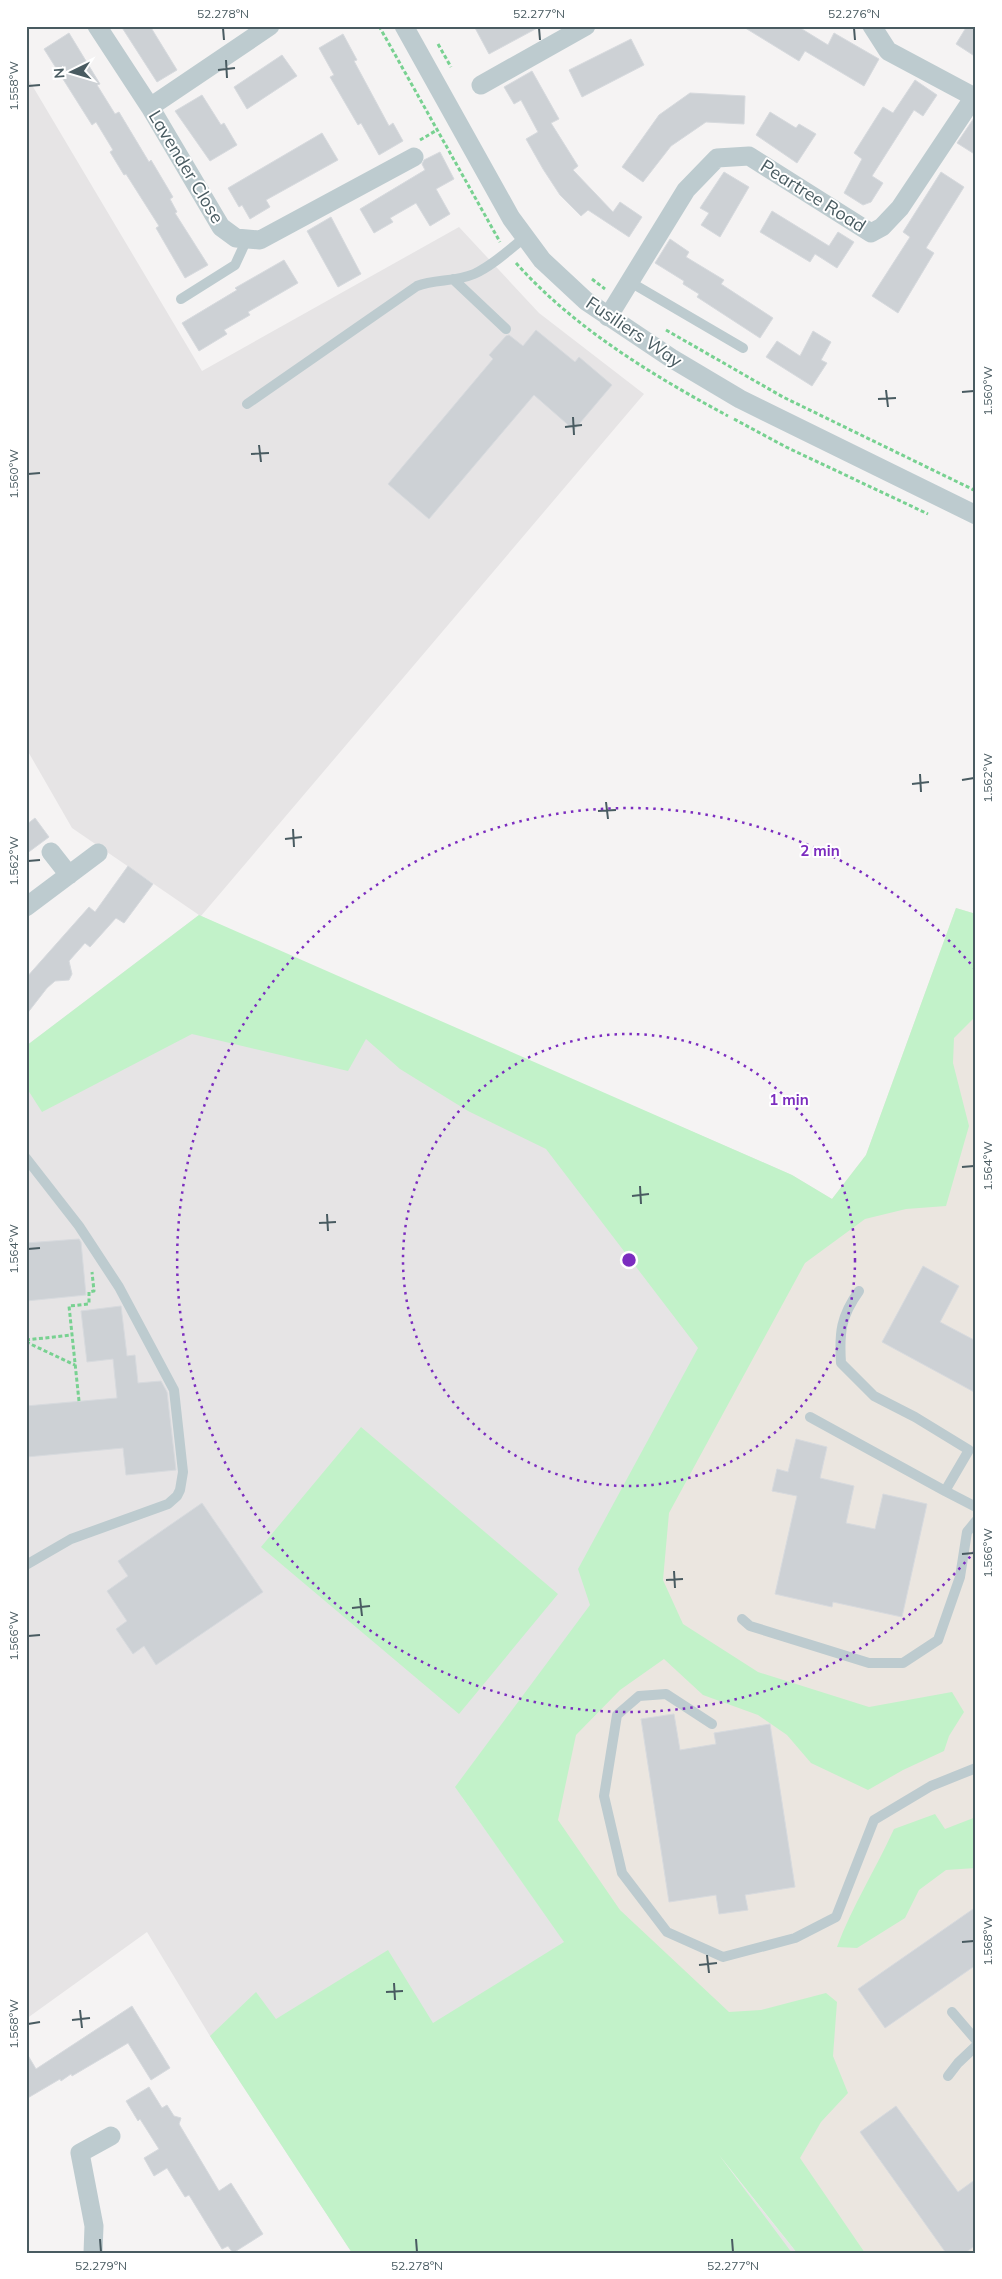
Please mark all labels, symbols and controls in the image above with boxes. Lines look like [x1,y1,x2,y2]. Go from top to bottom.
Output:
text: 52.278°N [197,6,249,21]
text: 52.277°N [513,6,565,21]
text: 52.276°N [828,6,880,21]
north arrow [48,48,98,98]
text: 1.558°W [6,61,21,111]
text: N [50,67,68,79]
street label: Lavender Close [144,106,229,227]
street label: Peartree Road [756,154,870,237]
street label: Fusiliers Way [582,291,687,372]
text: 1.560°W [980,366,995,416]
text: 1.560°W [6,449,21,499]
text: 1.562°W [980,753,995,803]
text: 1.562°W [6,836,21,886]
text: 2 min [800,841,840,860]
text: 1 min [769,1090,809,1109]
text: 1.564°W [980,1141,995,1191]
text: 1.564°W [6,1224,21,1274]
centre of rings [620,1251,638,1269]
text: 1.566°W [980,1528,995,1578]
text: 1.566°W [6,1611,21,1661]
text: 1.568°W [980,1916,995,1966]
text: 1.568°W [6,1999,21,2049]
text: 52.279°N [75,2258,127,2273]
text: 52.278°N [391,2258,443,2273]
text: 52.277°N [707,2258,759,2273]

